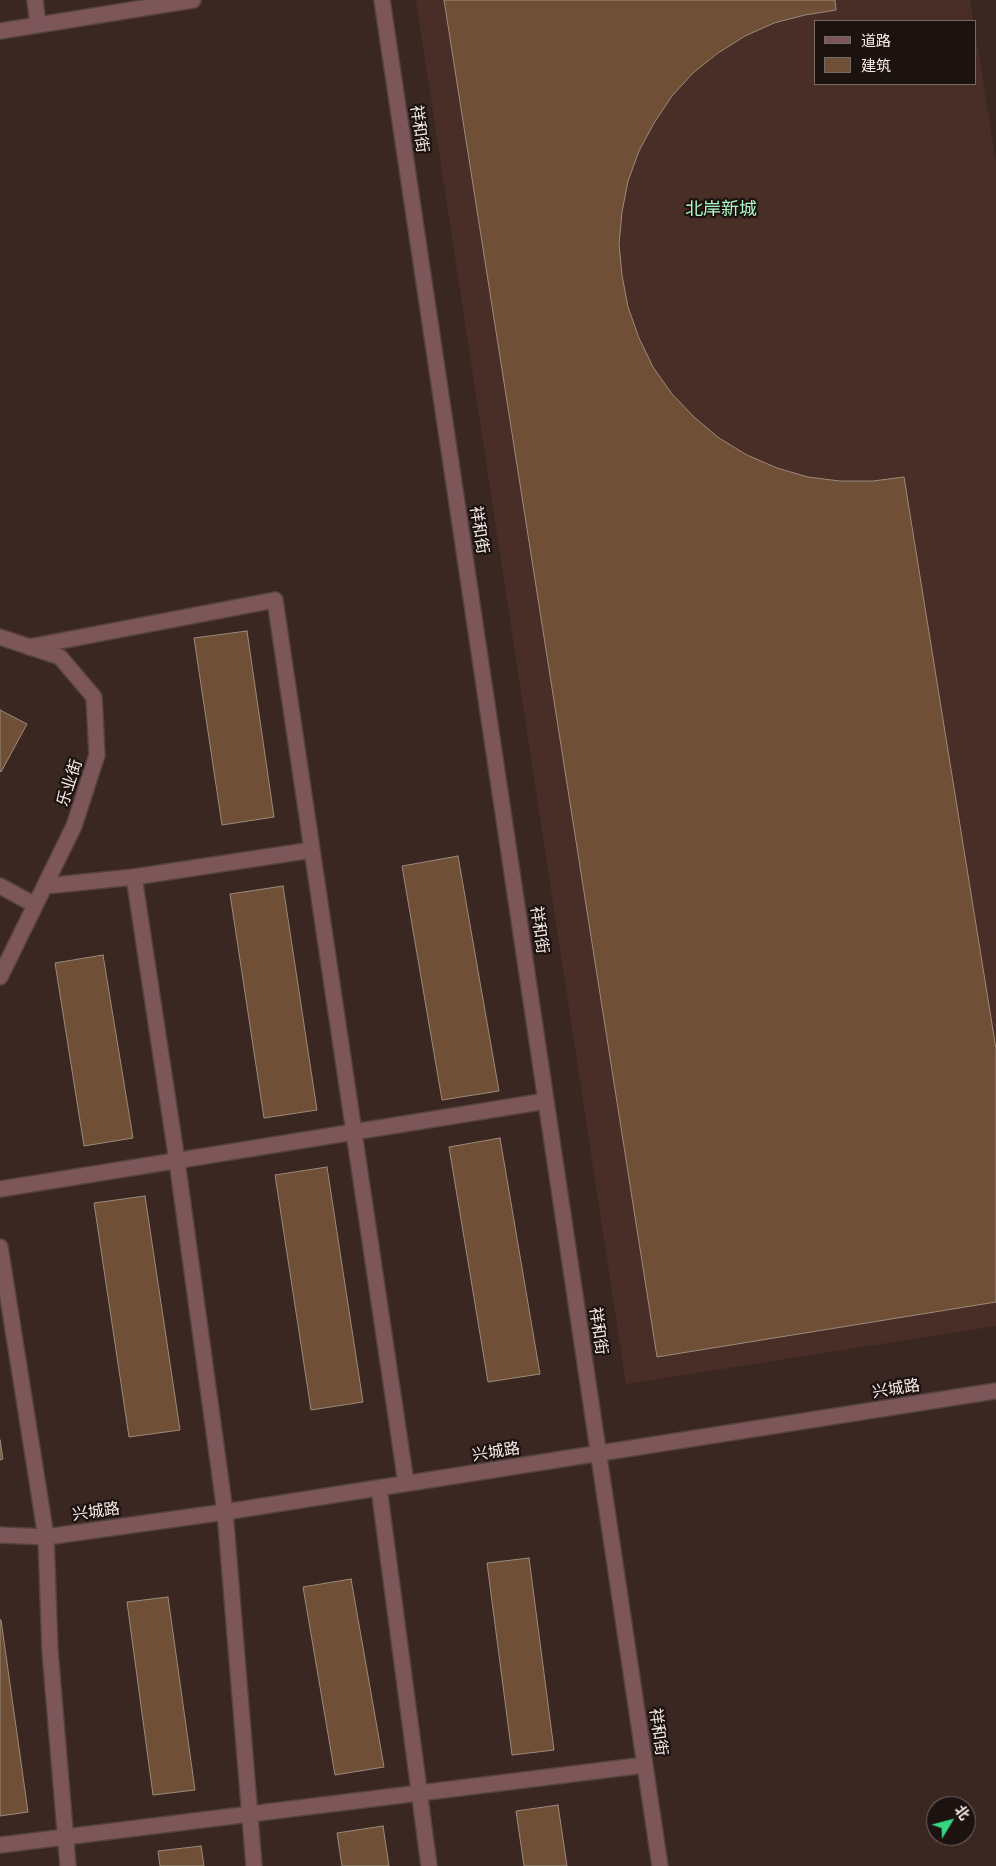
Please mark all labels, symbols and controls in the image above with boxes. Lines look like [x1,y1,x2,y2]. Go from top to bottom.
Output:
legend [814,20,976,85]
text: 道路 [861,32,891,50]
text: 建筑 [861,57,891,75]
street label: 祥和街 [406,104,432,154]
district label: 北岸新城 [685,199,757,221]
street label: 祥和街 [466,505,492,555]
street label: 乐业街 [53,757,87,809]
street label: 祥和街 [526,905,552,955]
street label: 祥和街 [585,1306,611,1356]
street label: 兴城路 [871,1376,921,1402]
street label: 兴城路 [471,1439,521,1465]
street label: 兴城路 [71,1499,121,1525]
street label: 祥和街 [645,1707,671,1757]
north arrow [926,1796,976,1846]
text: 北 [952,1802,973,1823]

